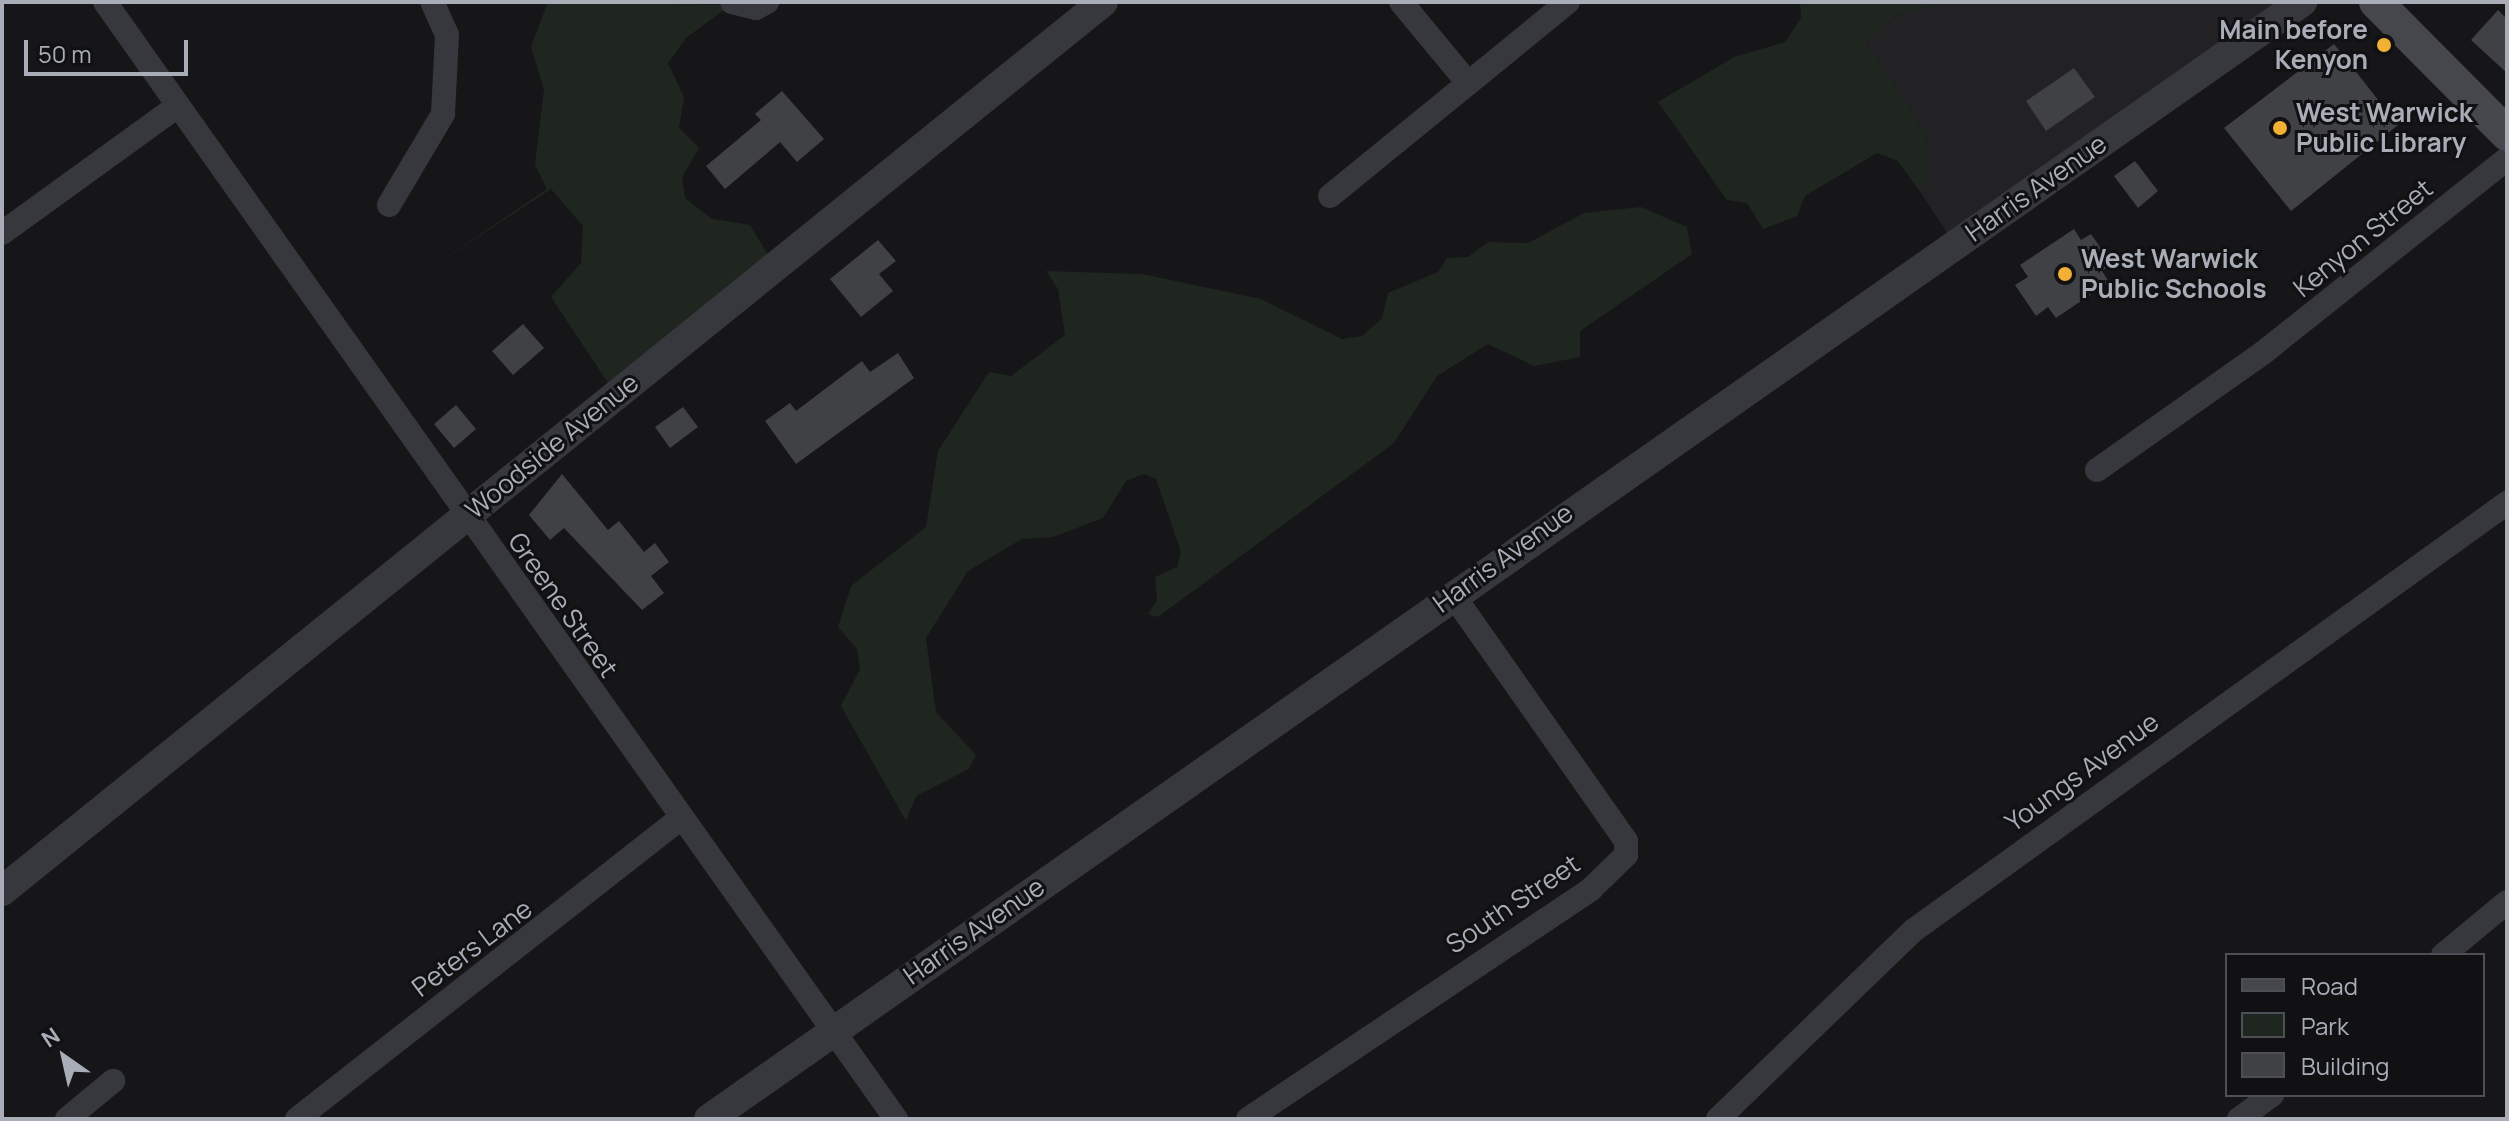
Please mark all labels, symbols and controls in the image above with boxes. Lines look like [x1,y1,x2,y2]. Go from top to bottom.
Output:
place label: Main before Kenyon [2219,14,2368,76]
scale bar [28,24,192,74]
marker: Main before Kenyon [2375,36,2393,54]
text: 50 m [38,37,92,70]
place label: West Warwick Public Library [2296,97,2473,158]
marker: West Warwick Public Library [2271,119,2289,137]
street label: Harris Avenue [1960,128,2112,248]
street label: Kenyon Street [2287,172,2439,304]
place label: West Warwick Public Schools [2081,243,2266,304]
marker: West Warwick Public Schools [2056,265,2074,283]
street label: Woodside Avenue [459,367,645,525]
street label: Harris Avenue [1427,497,1579,619]
street label: Greene Street [502,527,624,683]
street label: Youngs Avenue [1999,706,2165,838]
street label: South Street [1440,848,1586,960]
street label: Harris Avenue [898,871,1050,991]
street label: Peters Lane [406,893,538,1003]
legend [2225,953,2485,1097]
text: Road [2301,969,2358,1002]
text: Park [2301,1009,2349,1042]
north arrow [24,1017,104,1097]
text: N [36,1020,66,1054]
text: Building [2301,1049,2389,1082]

